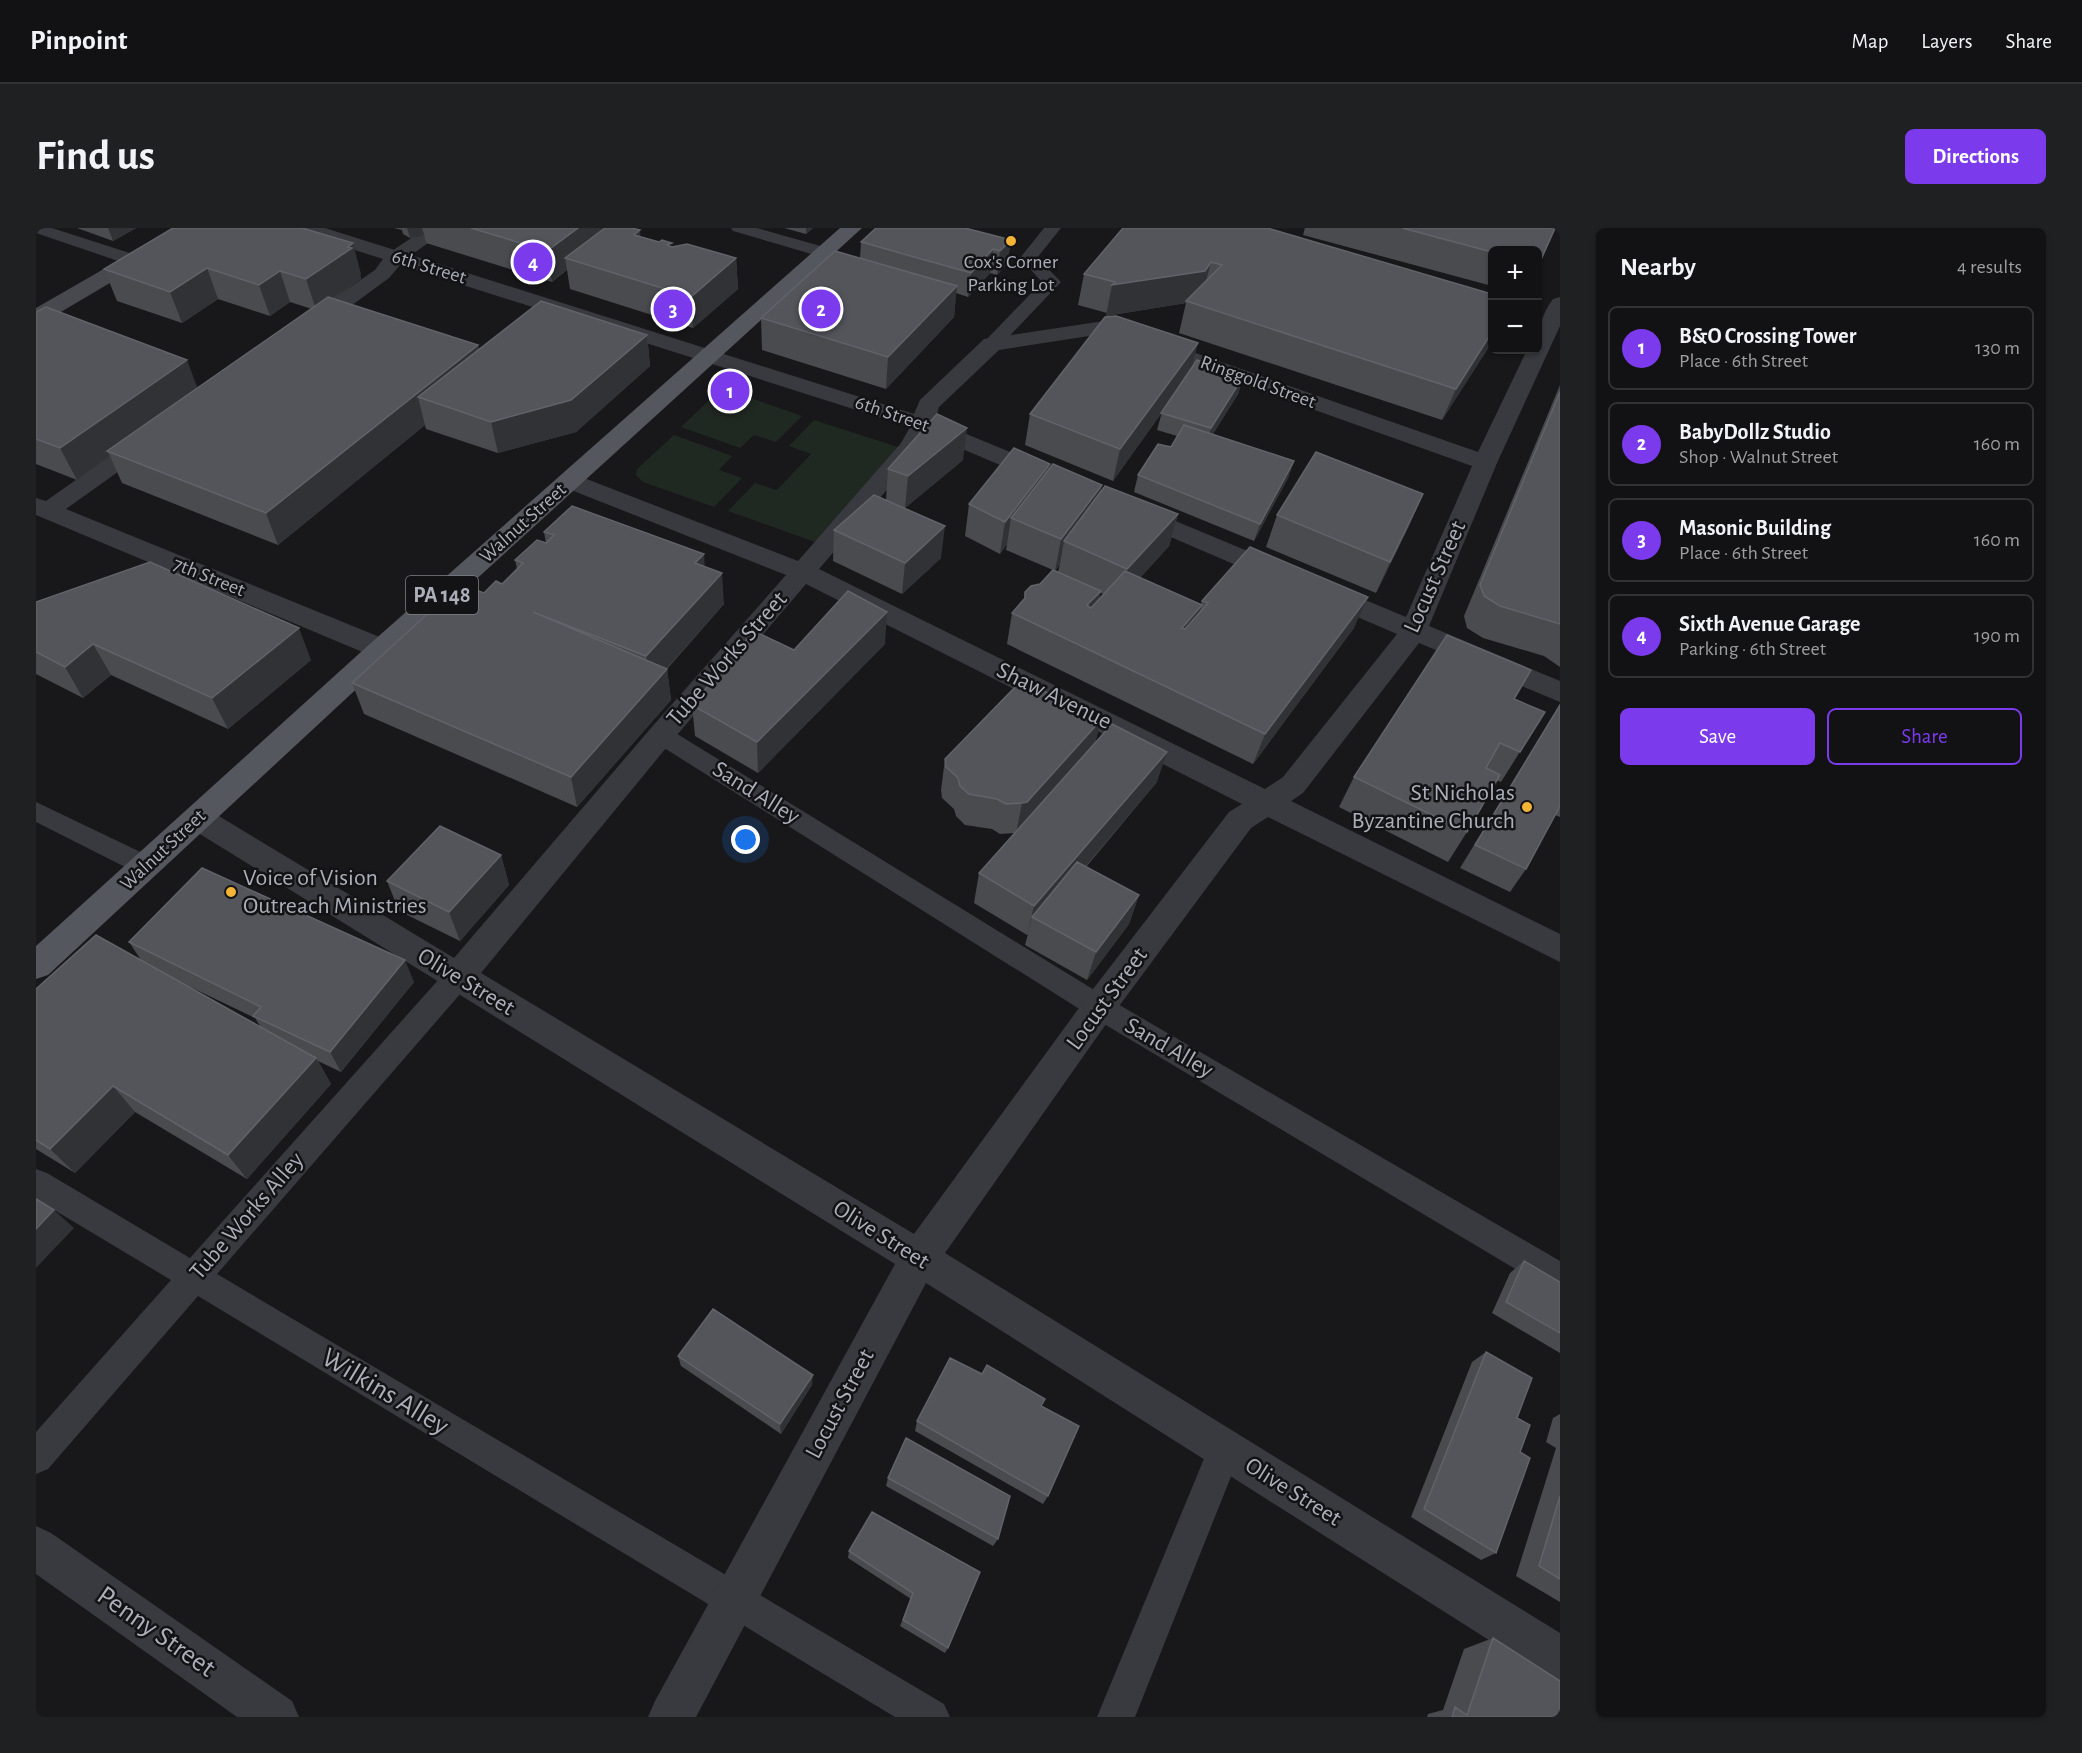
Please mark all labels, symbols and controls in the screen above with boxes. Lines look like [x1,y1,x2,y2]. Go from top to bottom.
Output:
text: Pinpoint [30,27,128,55]
text: Map [1852,31,1888,52]
text: Layers [1921,31,1972,52]
text: Share [2005,31,2052,52]
button: Directions [1905,129,2046,184]
text: Find us [36,135,155,177]
marker: Cox's Corner Parking Lot [1004,234,1018,248]
pin: 4 [514,240,552,285]
street label: 6th Street [389,246,469,288]
map controls [1488,246,1542,354]
button: + [1488,246,1542,300]
place label: Cox's Corner Parking Lot [964,252,1059,295]
text: Nearby [1620,254,1696,280]
text: 4 results [1957,257,2022,277]
pin: 3 [654,286,692,332]
pin: 2 [802,286,840,332]
button: − [1488,300,1542,354]
text: B&O Crossing Tower [1679,325,1856,347]
text: 1 [1638,338,1645,358]
text: 130 m [1975,338,2020,358]
text: Place · 6th Street [1679,351,1808,371]
street label: Ringgold Street [1198,352,1319,412]
pin: 1 [710,368,750,414]
street label: 6th Street [853,392,932,436]
text: BabyDollz Studio [1679,421,1831,443]
text: 2 [1637,434,1646,454]
text: 160 m [1974,434,2020,454]
text: Shop · Walnut Street [1679,447,1838,467]
street label: Walnut Street [476,479,570,567]
street label: Locust Street [1400,517,1470,637]
text: Masonic Building [1679,517,1831,539]
text: 3 [1637,530,1646,550]
text: 160 m [1974,530,2020,550]
text: Place · 6th Street [1679,543,1808,563]
street label: 7th Street [170,554,248,601]
road number: PA 148 [406,576,478,614]
street label: Tube Works Street [662,587,792,731]
text: Sixth Avenue Garage [1679,613,1860,635]
text: 4 [1636,626,1647,646]
text: 190 m [1974,626,2020,646]
text: Parking · 6th Street [1679,639,1826,659]
street label: Shaw Avenue [993,658,1115,734]
button: Save [1620,708,1815,765]
button: Share [1827,708,2022,765]
street label: Sand Alley [708,757,804,829]
place label: St Nicholas Byzantine Church [1351,781,1515,833]
marker: St Nicholas Byzantine Church [1520,800,1534,814]
street label: Walnut Street [117,805,210,894]
your location [731,825,760,854]
place label: Voice of Vision Outreach Ministries [243,866,427,918]
marker: Voice of Vision Outreach Ministries [224,885,238,899]
street label: Locust Street [1062,943,1152,1055]
street label: Olive Street [413,944,519,1020]
street label: Sand Alley [1121,1013,1217,1083]
street label: Tube Works Alley [185,1148,309,1284]
street label: Olive Street [829,1196,934,1274]
street label: Wilkins Alley [317,1343,453,1441]
street label: Locust Street [801,1345,879,1463]
street label: Olive Street [1241,1453,1346,1531]
street label: Penny Street [92,1581,220,1683]

